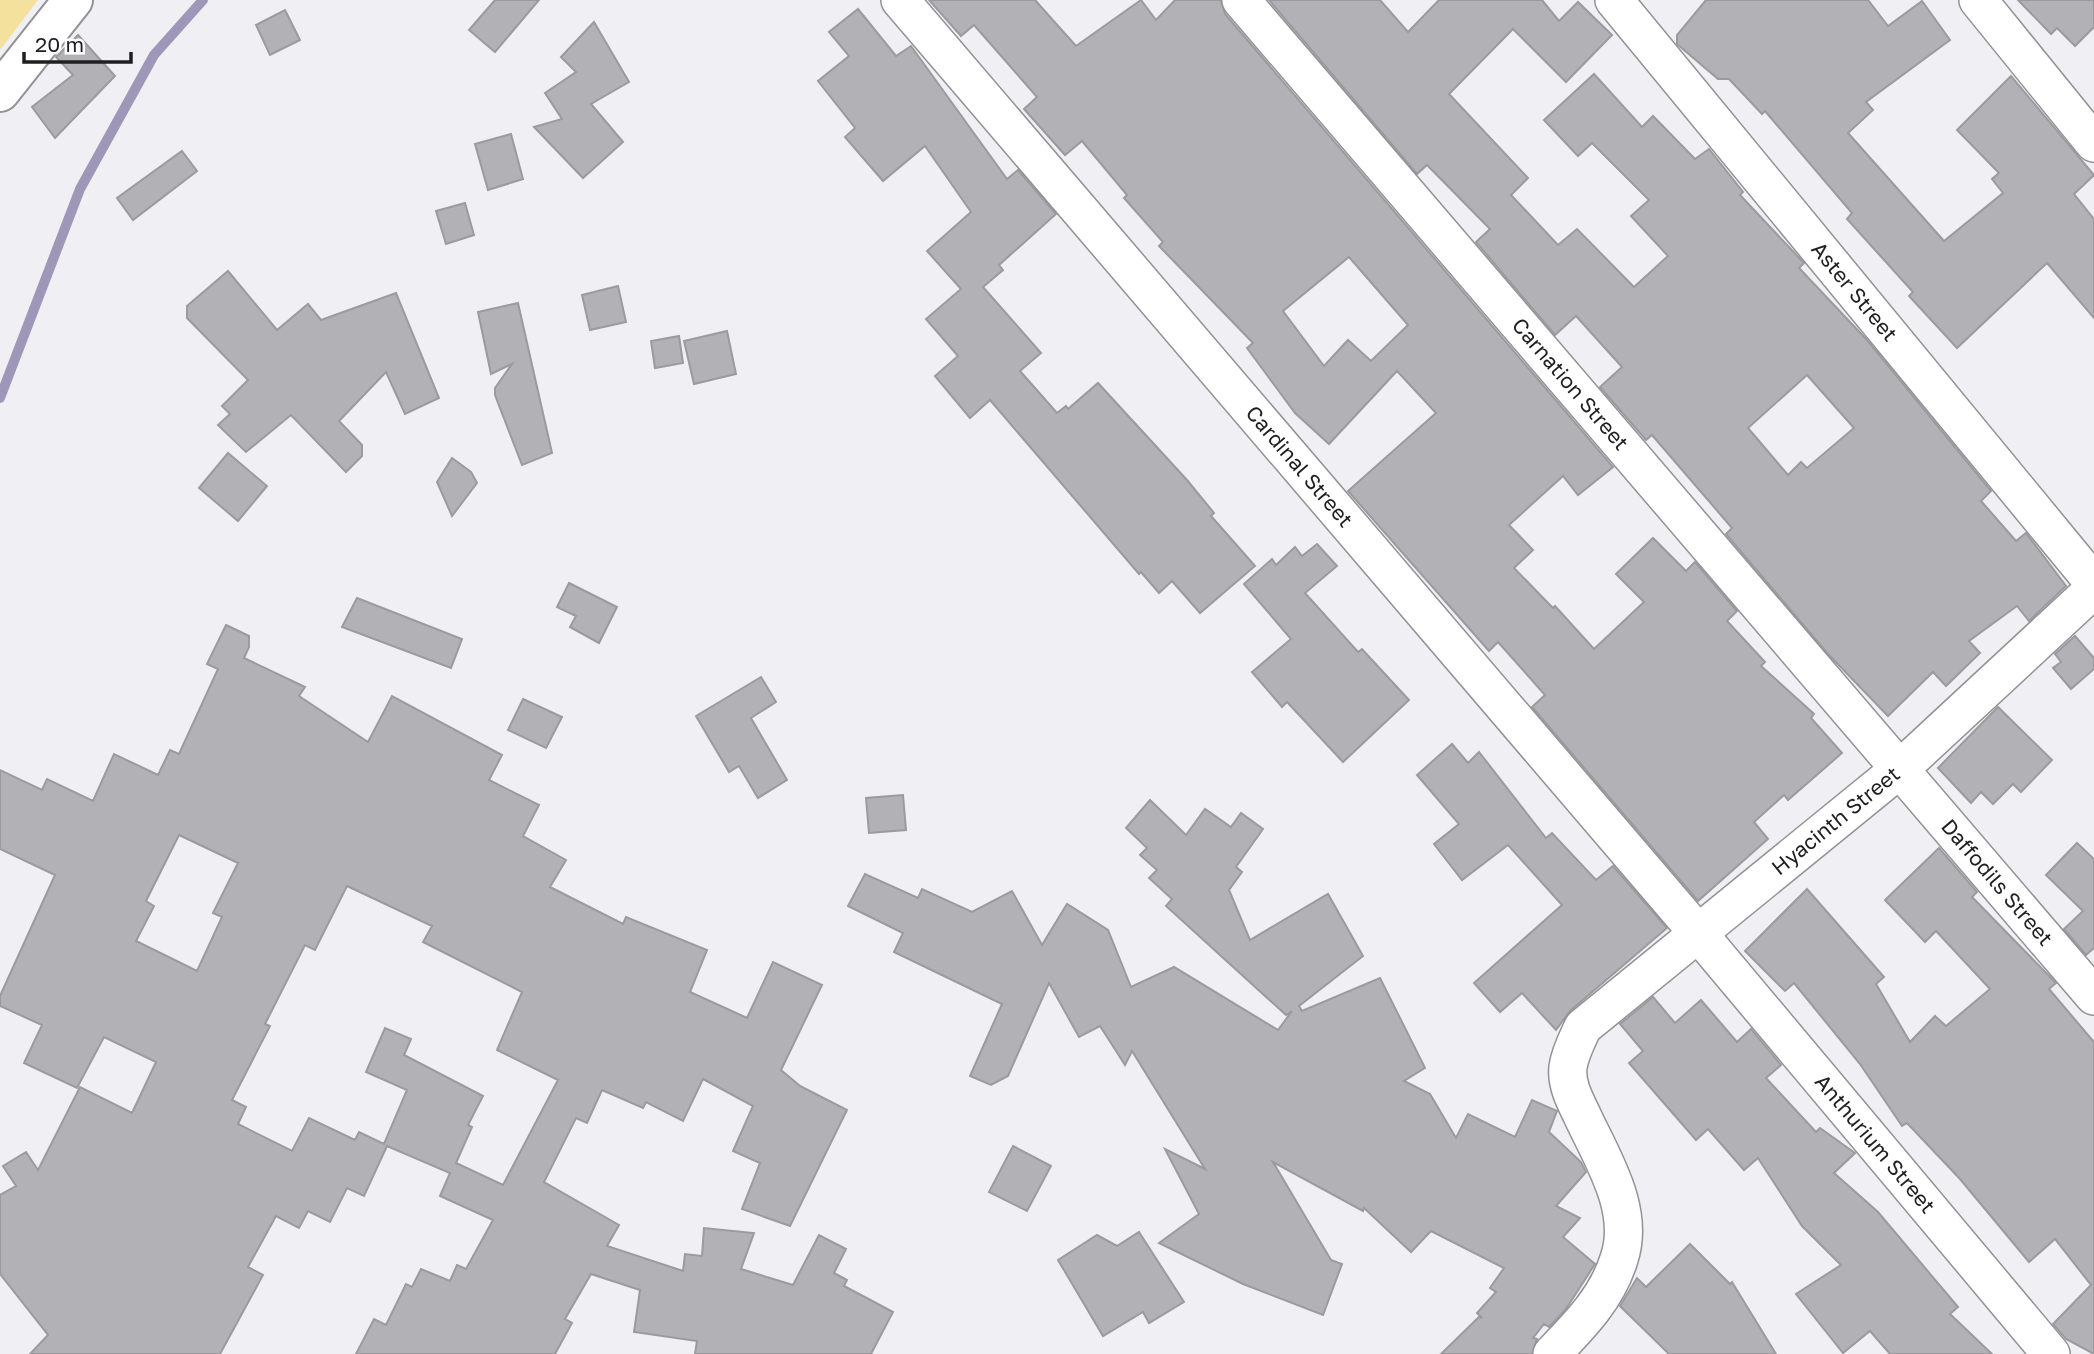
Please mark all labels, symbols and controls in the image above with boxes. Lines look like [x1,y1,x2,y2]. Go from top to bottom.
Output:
scale bar [24,21,131,65]
text: 20 m [35,31,84,57]
street label: Aster Street [1806,236,1904,346]
street label: Carnation Street [1507,312,1635,455]
street label: Cardinal Street [1241,400,1359,532]
street label: Hyacinth Street [1766,760,1905,880]
street label: Daffodils Street [1936,813,2059,951]
street label: Anthurium Street [1810,1068,1941,1218]

